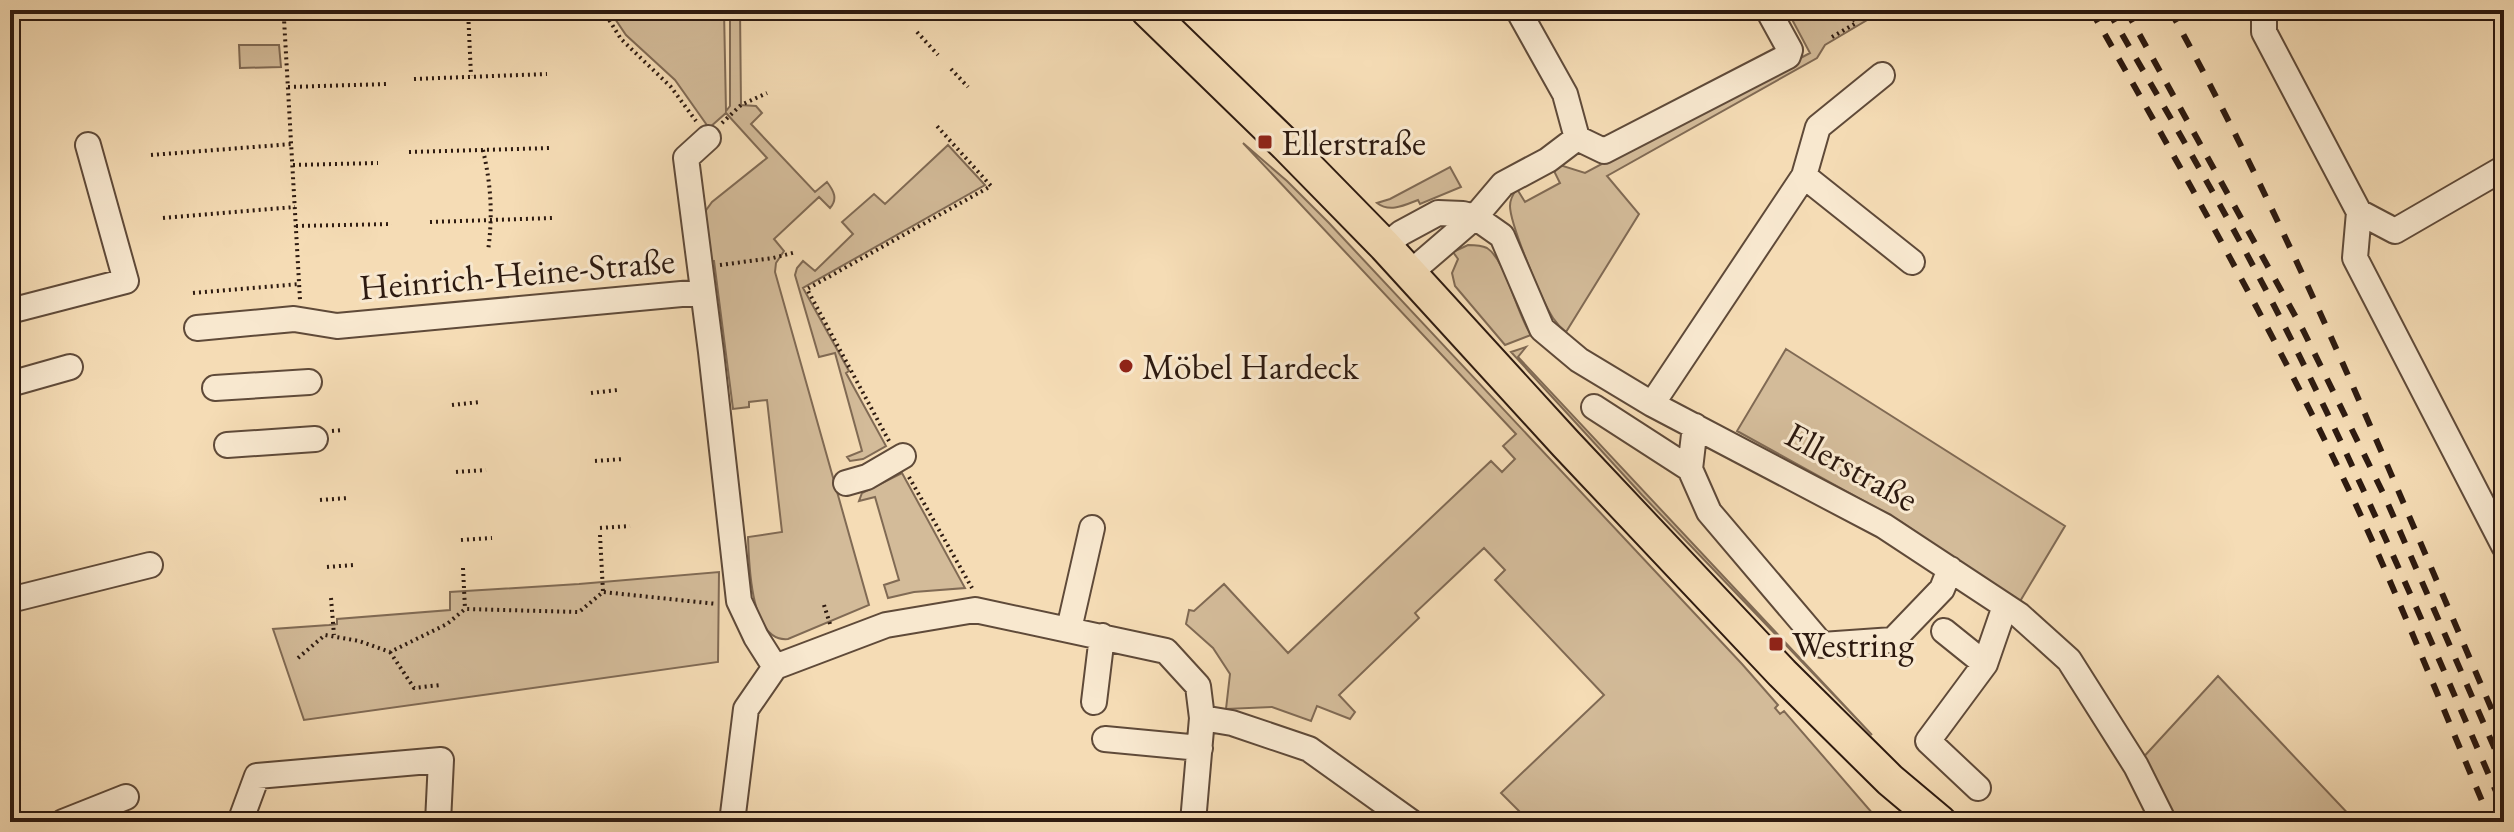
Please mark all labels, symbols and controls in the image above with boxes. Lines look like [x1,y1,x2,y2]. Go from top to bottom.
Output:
place label: Ellerstraße [1281,119,1426,166]
marker: Ellerstraße [1256,133,1274,151]
street label: Heinrich-Heine-Straße [357,236,677,311]
place label: Möbel Hardeck [1142,343,1360,390]
marker: Möbel Hardeck [1117,357,1135,375]
street label: Ellerstraße [1777,411,1927,522]
place label: Westring [1792,621,1914,668]
marker: Westring [1767,635,1785,653]

